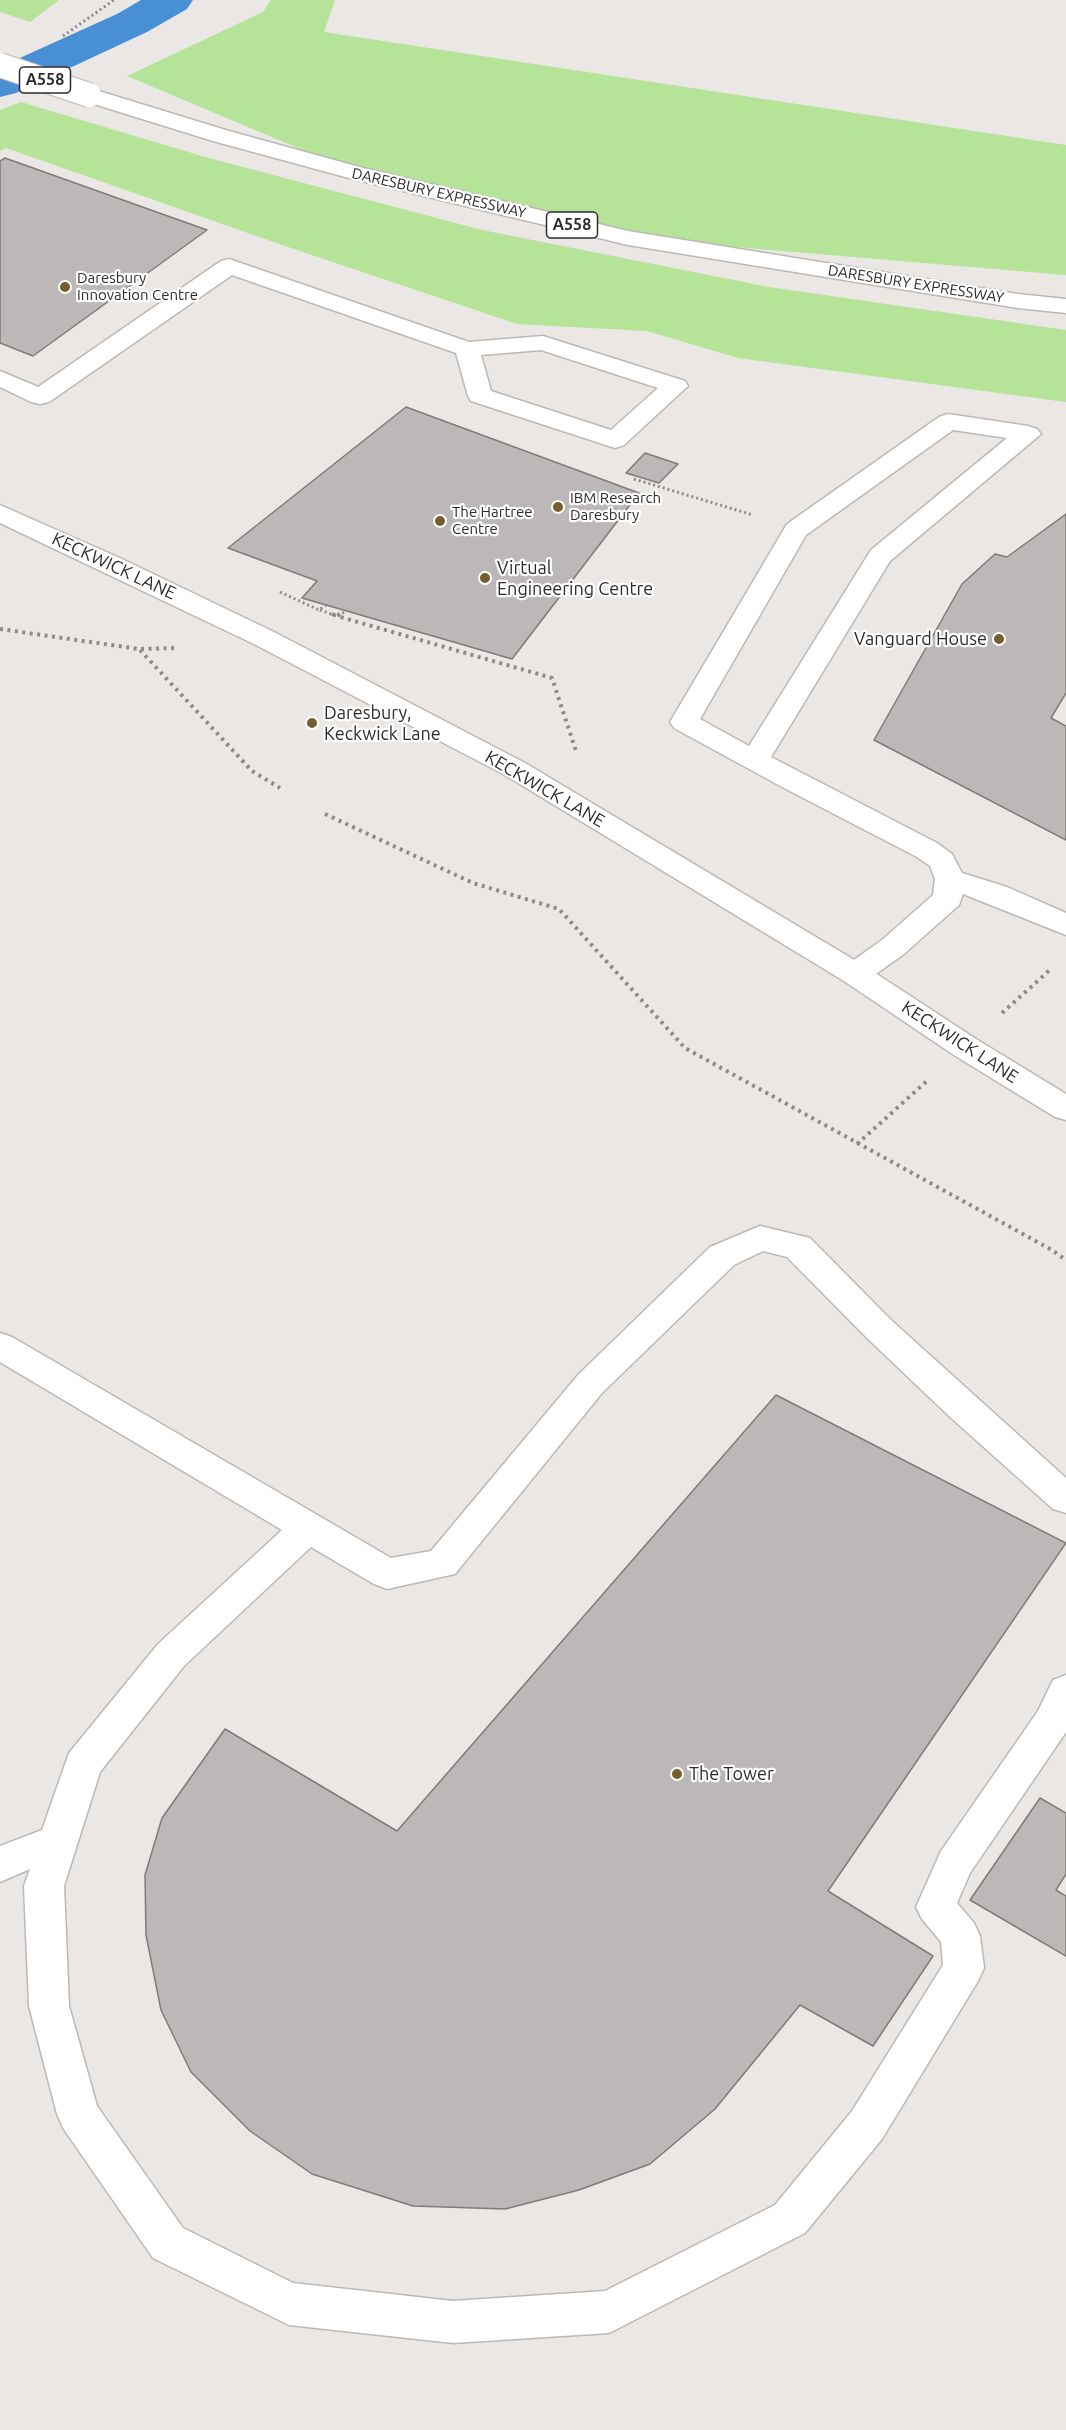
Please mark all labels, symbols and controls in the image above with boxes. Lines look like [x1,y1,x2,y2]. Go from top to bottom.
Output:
road number: A558 [20,67,70,93]
street label: DARESBURY EXPRESSWAY [350,164,528,222]
road number: A558 [546,212,598,238]
street label: DARESBURY EXPRESSWAY [827,261,1005,307]
place label: Daresbury Innovation Centre [77,269,198,304]
marker: Daresbury Innovation Centre [58,280,72,294]
place label: IBM Research Daresbury [570,489,661,524]
marker: IBM Research Daresbury [551,500,565,514]
place label: The Hartree Centre [452,503,533,538]
marker: The Hartree Centre [433,514,447,528]
street label: KECKWICK LANE [48,528,180,604]
place label: Virtual Engineering Centre [497,557,653,600]
marker: Virtual Engineering Centre [478,571,492,585]
place label: Vanguard House [854,628,987,650]
marker: Vanguard House [992,632,1006,646]
place label: Daresbury, Keckwick Lane [324,702,441,744]
marker: Daresbury, Keckwick Lane [305,716,319,730]
street label: KECKWICK LANE [481,746,609,832]
street label: KECKWICK LANE [898,996,1022,1088]
place label: The Tower [689,1763,774,1785]
marker: The Tower [670,1767,684,1781]

